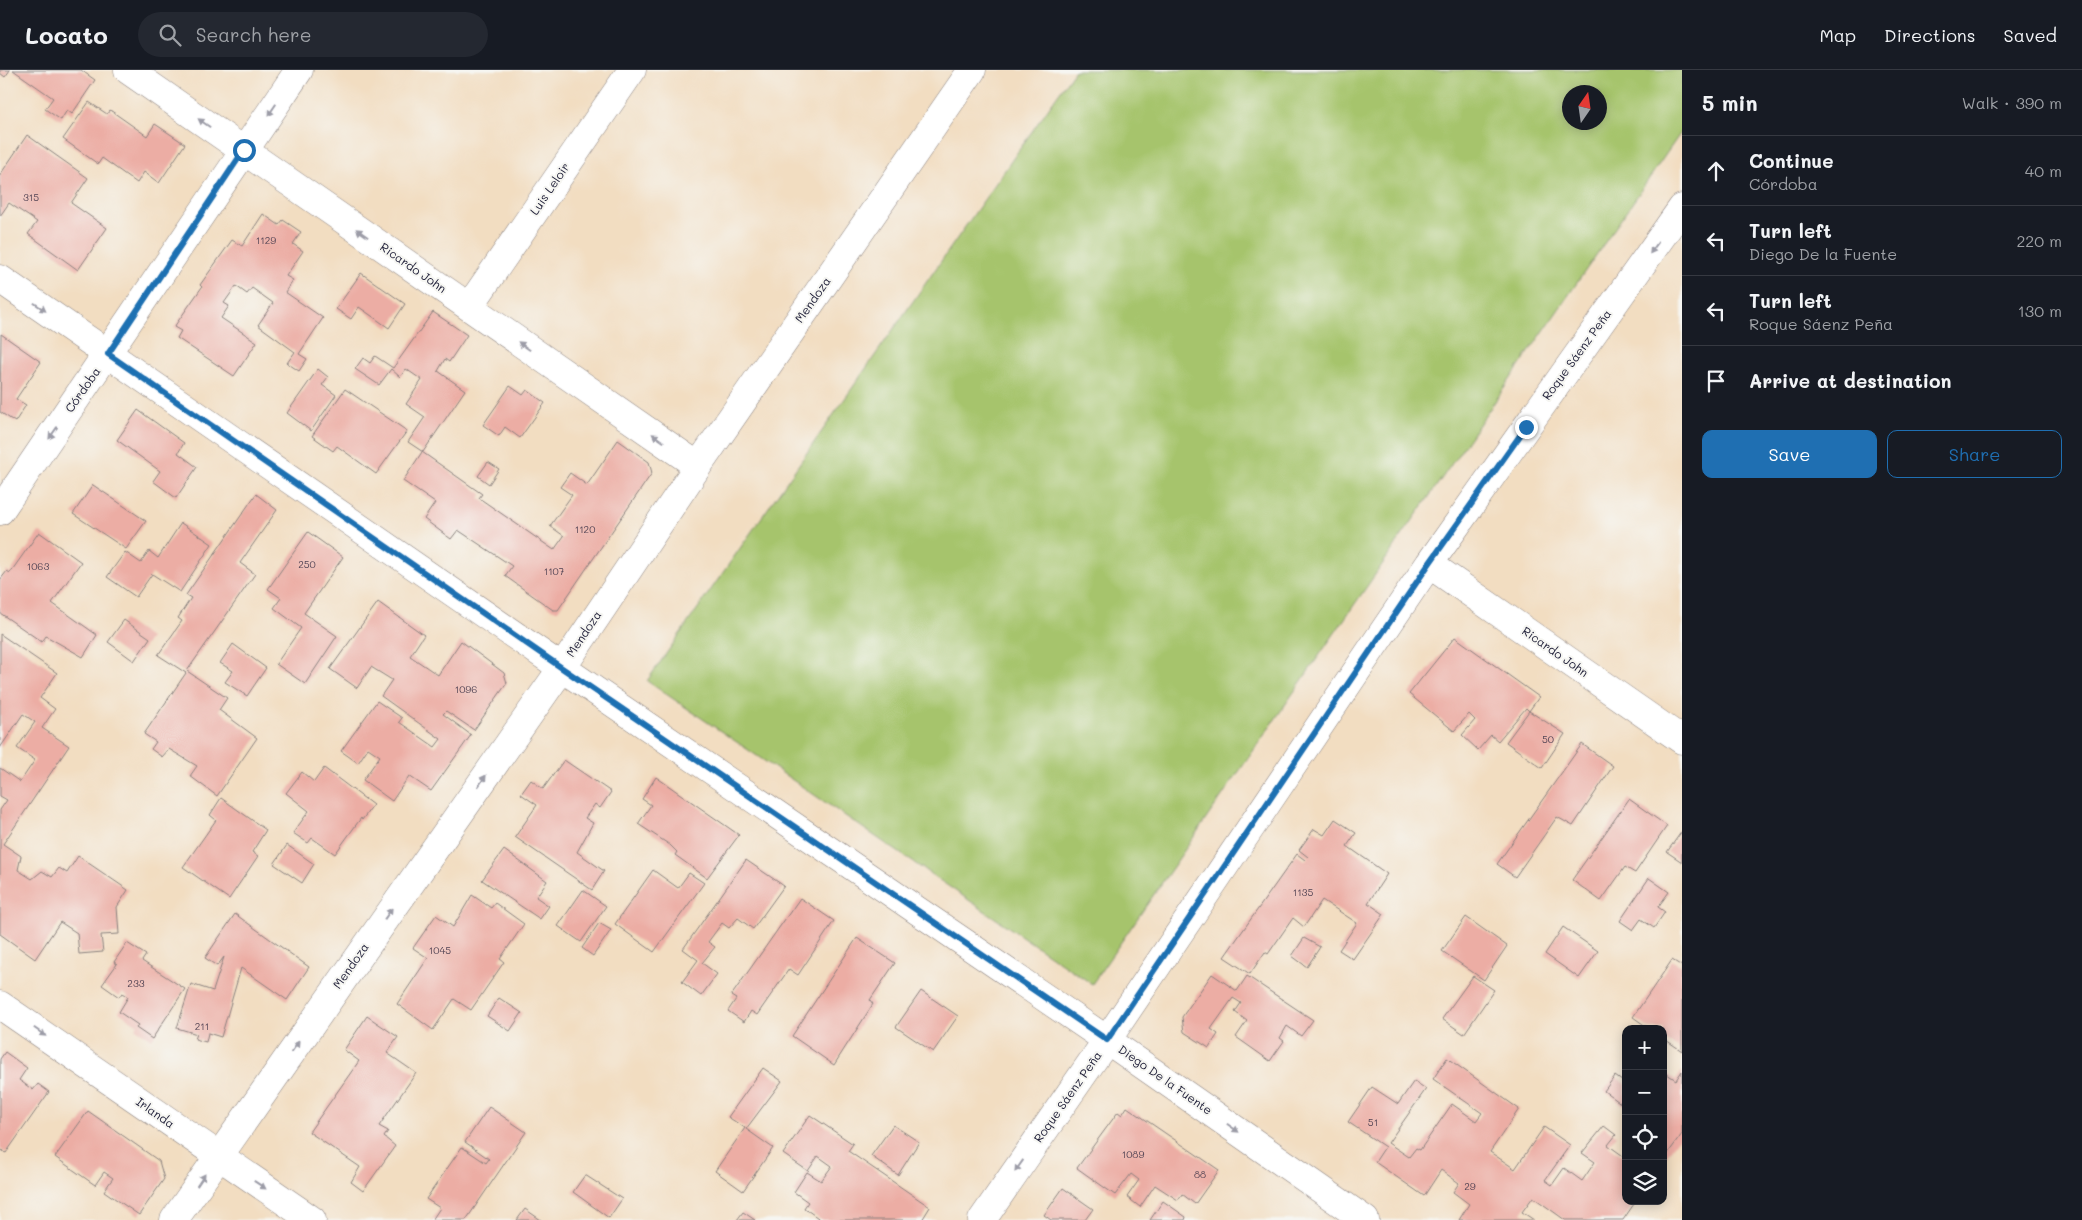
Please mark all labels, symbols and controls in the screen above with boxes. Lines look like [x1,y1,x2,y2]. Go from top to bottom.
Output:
search box [138,12,488,57]
text: Locato [25,19,108,50]
icon: search [156,21,184,49]
text: Search here [196,22,311,47]
text: Map [1819,23,1856,47]
text: Directions [1884,23,1976,47]
text: Saved [2004,23,2057,47]
north arrow [1562,85,1607,130]
text: 5 min [1702,89,1758,116]
text: Walk · 390 m [1962,92,2062,113]
one-way arrow [267,103,277,117]
one-way arrow [197,118,211,128]
route start [233,139,256,162]
text: Continue [1749,148,1834,173]
icon: ahead [1702,157,1730,185]
street label: Luis Leloir [526,159,573,218]
text: 40 m [2025,160,2062,181]
text: Córdoba [1749,173,1818,194]
house number: 315 [23,190,39,204]
text: Turn left [1749,218,1832,243]
icon: left [1702,227,1730,255]
one-way arrow [355,228,369,238]
text: 220 m [2016,230,2062,251]
house number: 1129 [256,233,276,247]
street label: Ricardo John [377,238,450,296]
one-way arrow [1649,241,1659,254]
text: Diego De la Fuente [1749,243,1897,264]
street label: Mendoza [791,273,834,326]
text: Turn left [1749,288,1832,313]
icon: left [1702,297,1730,325]
text: 130 m [2018,300,2062,321]
one-way arrow [33,302,47,312]
street label: Roque Sáenz Peña [1538,306,1614,403]
text: Roque Sáenz Peña [1749,313,1893,334]
one-way arrow [518,341,531,351]
street label: Córdoba [61,364,104,415]
icon: arrive [1702,367,1730,395]
text: Arrive at destination [1749,368,1952,393]
route end [1515,416,1538,439]
one-way arrow [48,427,58,440]
button: Save [1702,430,1877,478]
button: Share [1887,430,2062,478]
one-way arrow [651,433,665,443]
house number: 1120 [575,522,595,536]
house number: 250 [298,557,316,571]
house number: 1063 [27,559,49,573]
house number: 1107 [544,564,565,578]
street label: Mendoza [562,607,604,660]
street label: Ricardo John [1519,622,1592,680]
house number: 1096 [455,682,477,696]
house number: 50 [1542,732,1554,746]
one-way arrow [477,774,487,788]
house number: 1135 [1293,885,1313,899]
one-way arrow [383,907,393,921]
street label: Mendoza [329,939,372,992]
house number: 1045 [429,943,451,957]
house number: 233 [127,976,145,990]
house number: 211 [195,1019,209,1033]
map controls [1622,1025,1667,1205]
button: + [1622,1025,1667,1070]
one-way arrow [33,1027,47,1037]
one-way arrow [290,1040,300,1054]
street label: Diego De la Fuente [1115,1041,1216,1118]
street label: Roque Sáenz Peña [1030,1048,1105,1145]
button: − [1622,1070,1667,1115]
street label: Irlanda [133,1093,178,1131]
house number: 51 [1368,1115,1378,1129]
button: locate [1622,1115,1667,1160]
one-way arrow [1226,1123,1240,1133]
house number: 1089 [1122,1147,1144,1161]
one-way arrow [1014,1159,1024,1173]
button: layers [1622,1160,1667,1205]
house number: 88 [1194,1167,1206,1181]
one-way arrow [197,1173,206,1187]
house number: 29 [1464,1179,1476,1193]
one-way arrow [253,1180,267,1190]

